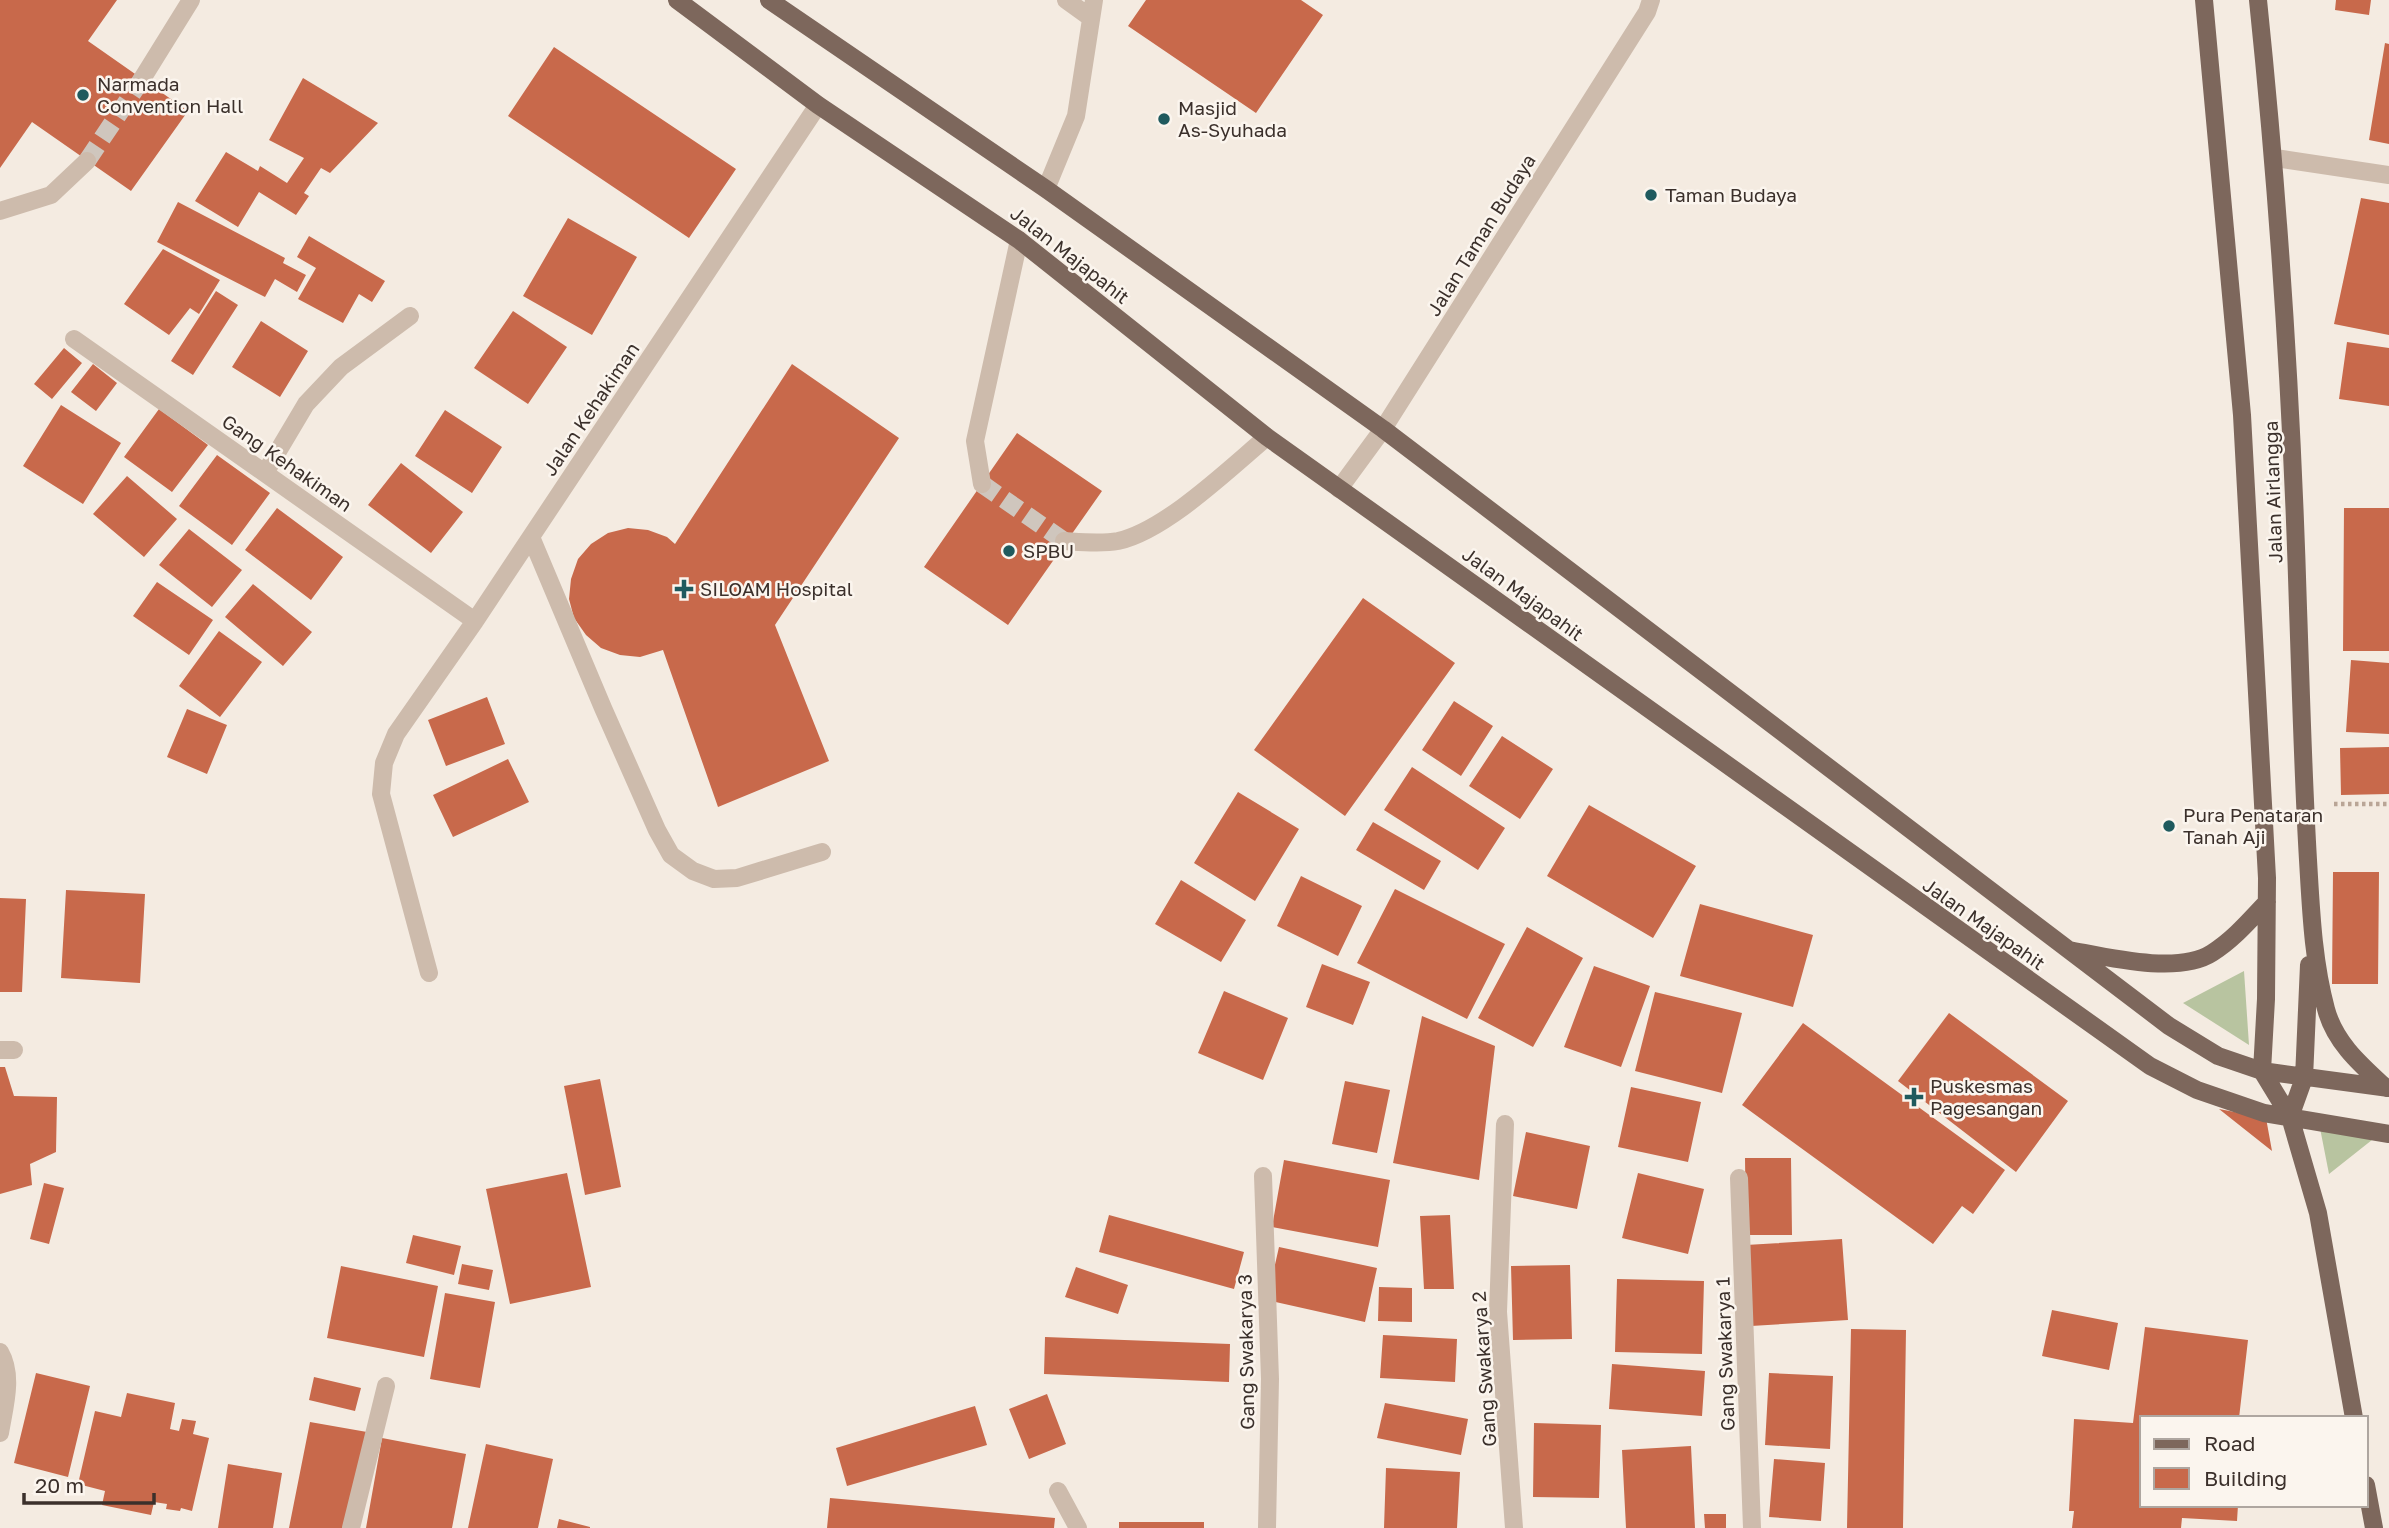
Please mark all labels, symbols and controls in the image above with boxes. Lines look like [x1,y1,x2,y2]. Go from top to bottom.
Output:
place label: Narmada Convention Hall [97,72,243,117]
marker: Narmada Convention Hall [75,87,91,103]
place label: Masjid As-Syuhada [1178,96,1287,141]
marker: Masjid As-Syuhada [1156,111,1172,127]
street label: Jalan Taman Budaya [1421,150,1540,320]
place label: Taman Budaya [1665,183,1797,206]
marker: Taman Budaya [1643,187,1659,203]
street label: Jalan Majapahit [1006,201,1134,308]
street label: Jalan Kehakiman [538,338,644,480]
street label: Gang Kehakiman [218,409,357,516]
street label: Jalan Airlangga [2259,420,2286,564]
place label: SPBU [1023,539,1074,562]
street label: Jalan Majapahit [1458,542,1588,645]
marker: SPBU [1001,543,1017,559]
place label: SILOAM Hospital [700,577,853,600]
marker: SILOAM Hospital [674,579,694,599]
place label: Pura Penataran Tanah Aji [2183,803,2323,848]
marker: Pura Penataran Tanah Aji [2161,818,2177,834]
street label: Jalan Majapahit [1919,873,2050,974]
place label: Puskesmas Pagesangan [1930,1074,2042,1119]
marker: Puskesmas Pagesangan [1904,1087,1924,1107]
street label: Gang Swakarya 3 [1233,1274,1258,1430]
street label: Gang Swakarya 1 [1710,1277,1739,1431]
street label: Gang Swakarya 2 [1467,1291,1500,1448]
legend [2140,1416,2368,1507]
text: Road [2204,1430,2255,1456]
scale bar [24,1462,154,1506]
text: Building [2204,1465,2287,1491]
text: 20 m [35,1472,84,1498]

